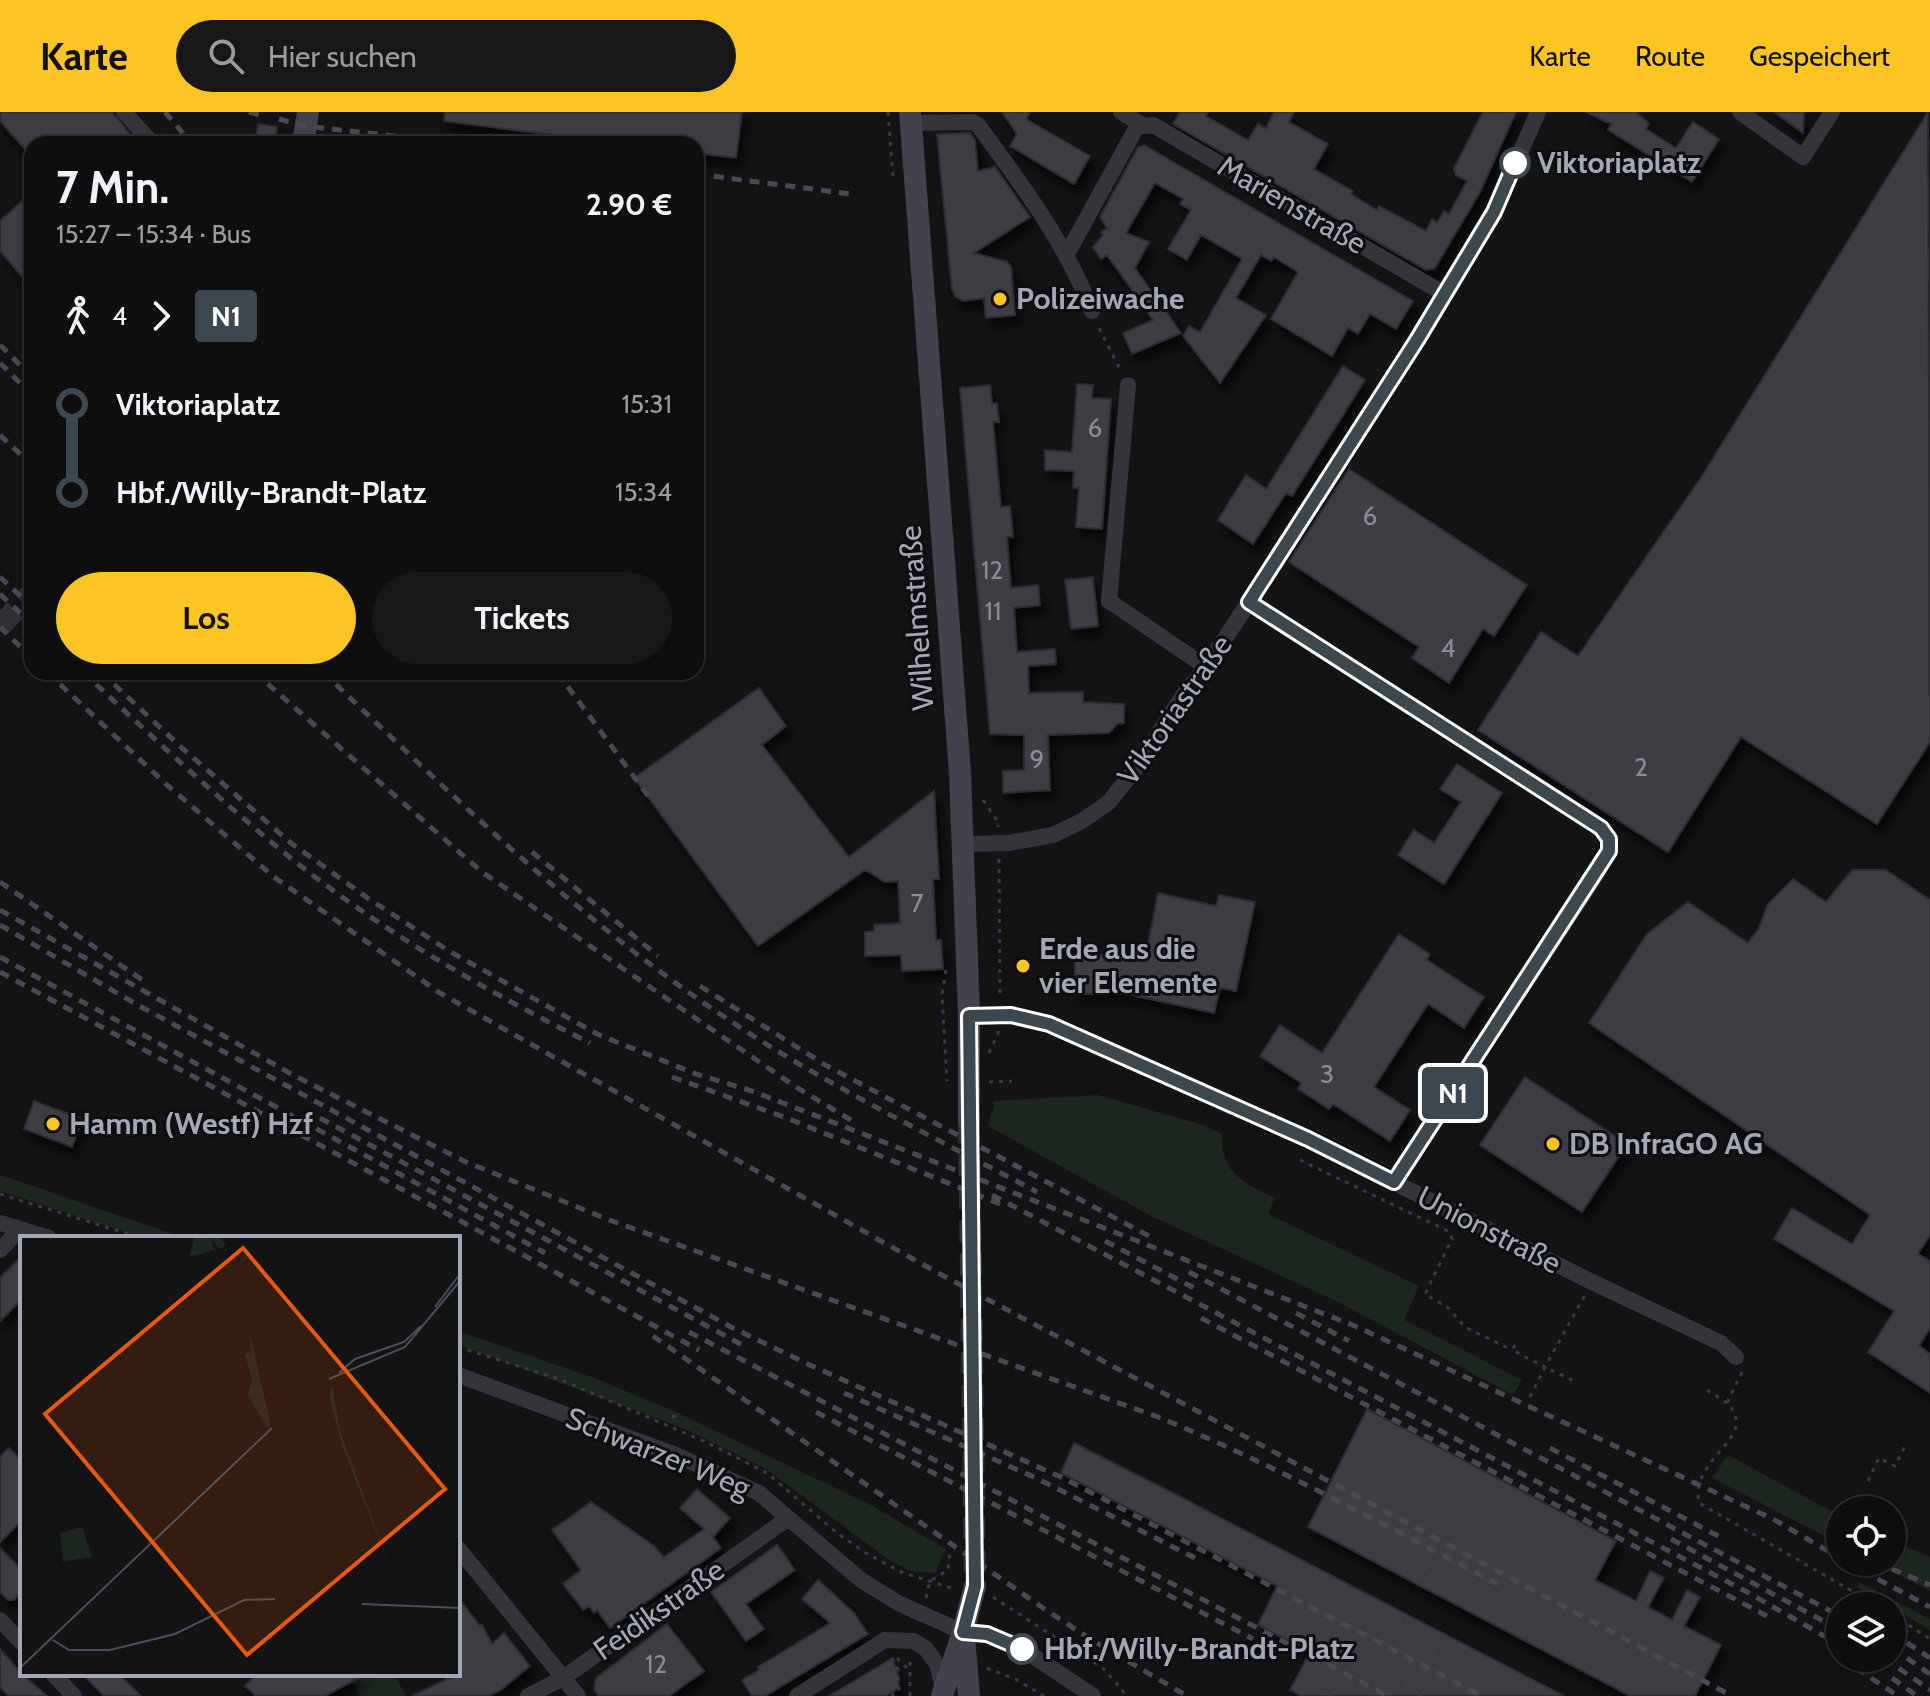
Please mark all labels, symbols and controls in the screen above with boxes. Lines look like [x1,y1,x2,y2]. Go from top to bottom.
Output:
search box [176,20,736,92]
text: Karte [40,33,128,80]
icon: search [204,34,248,78]
text: Hier suchen [268,38,417,75]
text: Karte [1529,39,1591,73]
text: Route [1635,39,1705,73]
text: Gespeichert [1749,39,1890,73]
place label: Viktoriaplatz [1537,144,1701,181]
street label: Marienstraße [1211,147,1373,262]
marker: Viktoriaplatz [1500,148,1530,178]
text: 7 Min. [56,161,169,214]
text: 2.90 € [586,186,672,223]
text: 15:27 – 15:34 · Bus [56,218,251,250]
place label: Polizeiwache [1016,280,1185,317]
marker: Polizeiwache [991,290,1009,308]
icon: walk [56,294,100,338]
icon: forward [139,294,183,338]
text: N1 [211,299,241,333]
text: 4 [112,300,127,332]
text: Viktoriaplatz [116,386,280,423]
text: 15:31 [622,388,672,420]
house number: 6 [1088,412,1102,444]
text: Hbf./Willy-Brandt-Platz [116,474,426,511]
text: 15:34 [615,476,672,508]
house number: 6 [1363,500,1377,532]
street label: Wilhelmstraße [892,524,941,712]
house number: 12 [981,554,1003,586]
button: Los [56,572,356,664]
button: Tickets [372,572,672,664]
house number: 11 [985,595,1001,627]
street label: Viktoriastraße [1109,627,1240,792]
house number: 4 [1440,632,1456,664]
house number: 9 [1030,743,1044,775]
house number: 2 [1634,751,1648,783]
house number: 7 [910,887,924,919]
place label: Erde aus die vier Elemente [1039,930,1217,1001]
marker: Erde aus die vier Elemente [1014,957,1032,975]
house number: 3 [1320,1058,1334,1090]
line badge: N1 [1417,1067,1489,1119]
text: N1 [1438,1076,1468,1110]
place label: Hamm (Westf) Hzf [69,1105,313,1142]
marker: Hamm (Westf) Hzf [44,1115,62,1133]
place label: DB InfraGO AG [1569,1125,1763,1162]
marker: DB InfraGO AG [1544,1135,1562,1153]
street label: Unionstraße [1411,1178,1567,1282]
inset map [20,1236,460,1676]
street label: Schwarzer Weg [561,1399,757,1507]
map controls [1826,1496,1906,1672]
button: locate [1826,1496,1906,1576]
street label: Feidikstraße [586,1551,731,1668]
button: layers [1826,1592,1906,1672]
place label: Hbf./Willy-Brandt-Platz [1044,1630,1354,1667]
marker: Hbf./Willy-Brandt-Platz [1007,1634,1037,1664]
house number: 12 [645,1648,667,1680]

